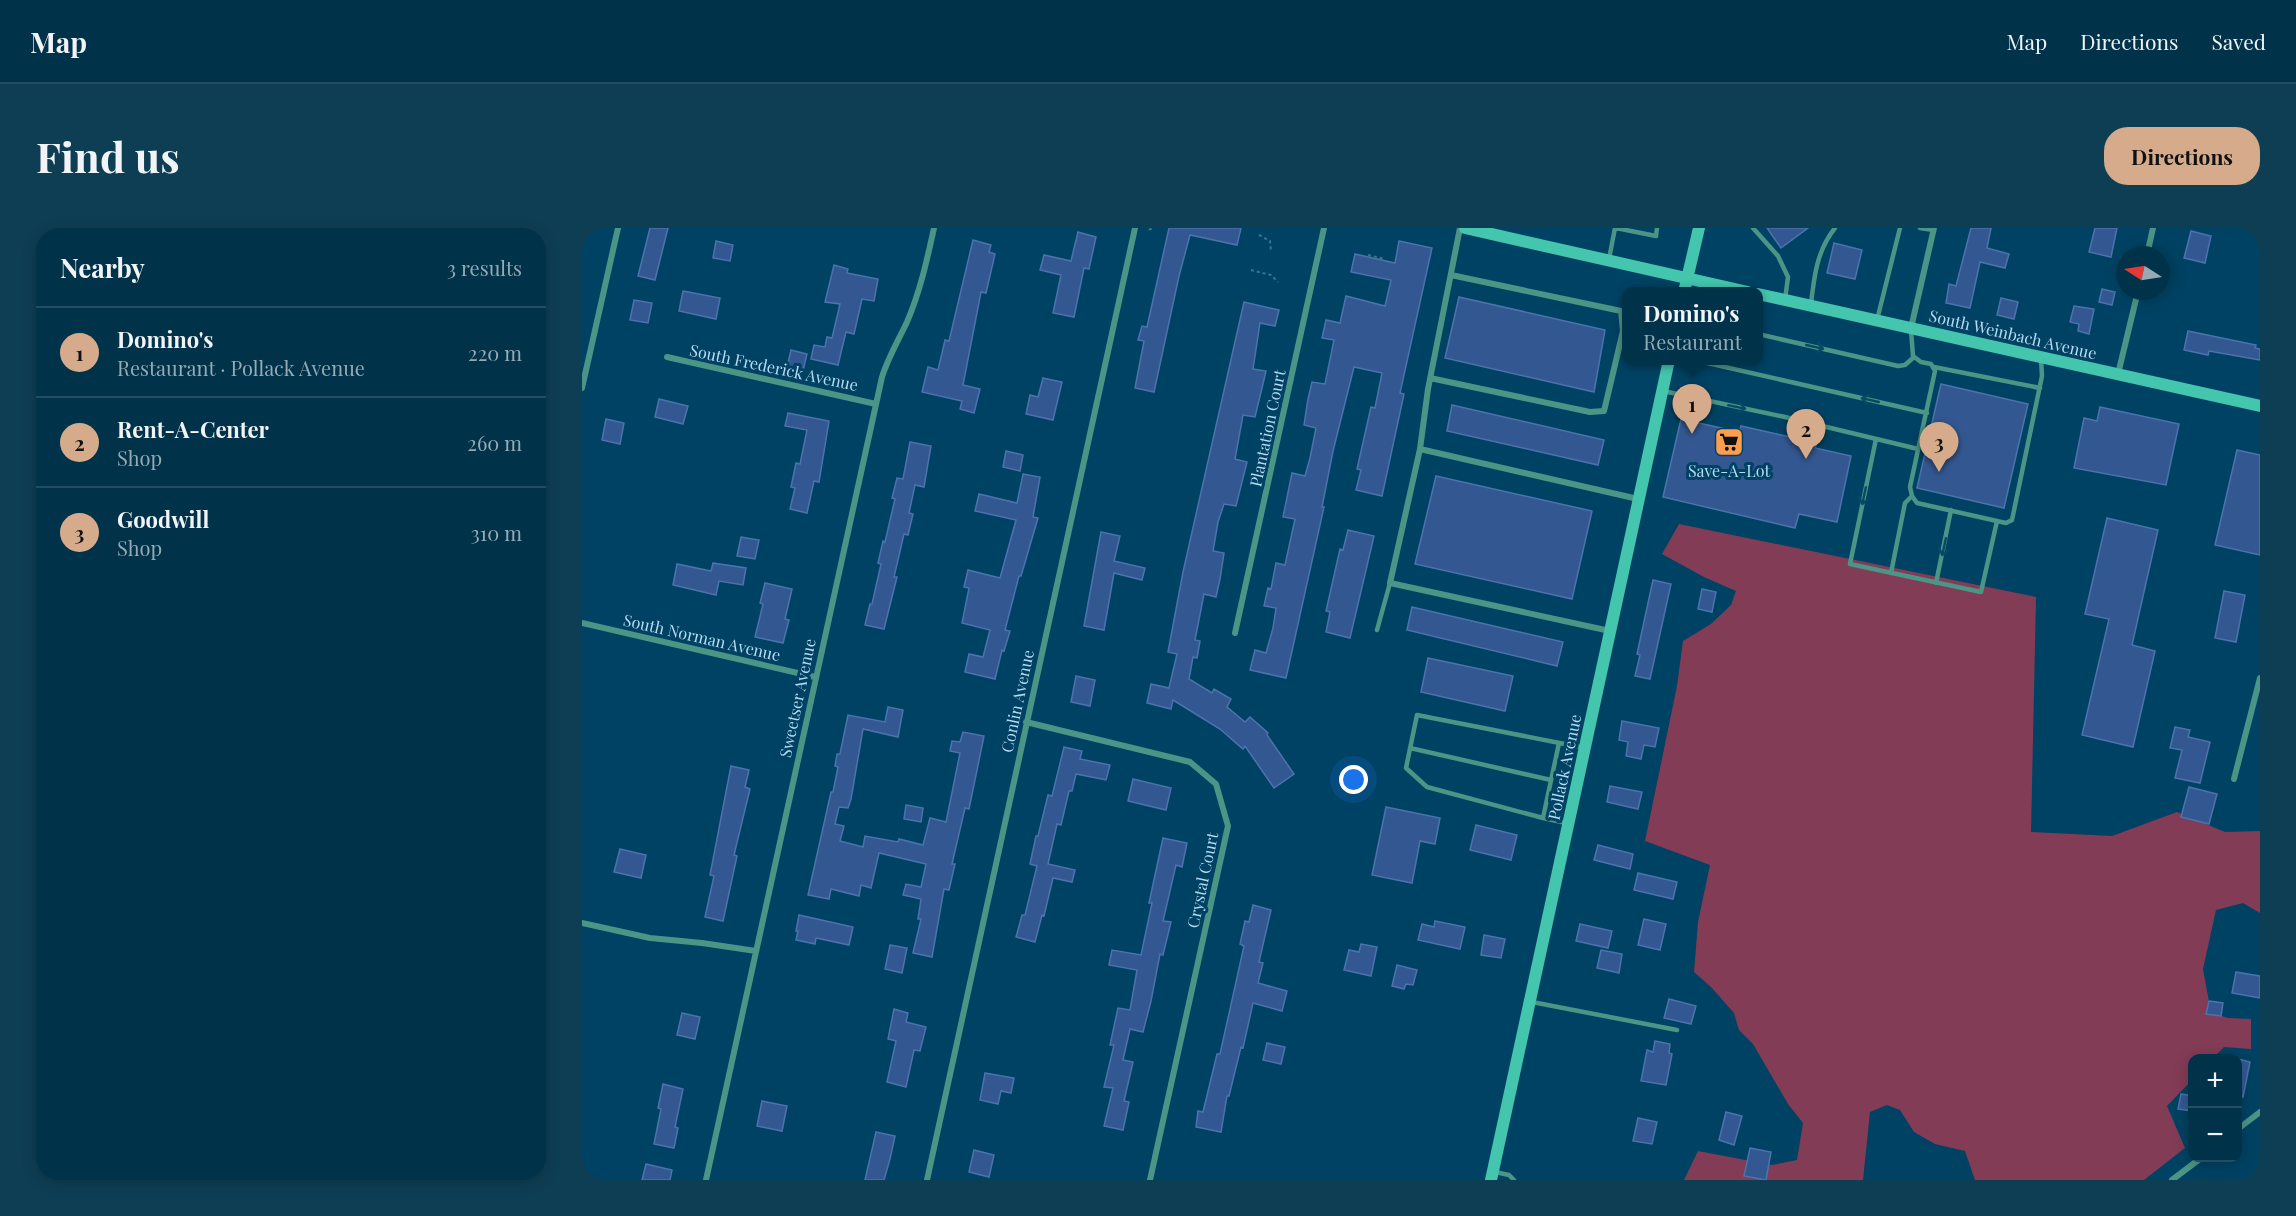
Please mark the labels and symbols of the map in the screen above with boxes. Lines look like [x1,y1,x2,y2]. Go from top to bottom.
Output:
north arrow [2116,246,2170,300]
street label: South Weinbach Avenue [1927,304,2099,364]
street label: South Frederick Avenue [688,339,860,395]
one-way arrow [1805,342,1824,354]
street label: Plantation Court [1244,367,1290,489]
pin: 1 [1672,384,1712,434]
one-way arrow [1860,394,1880,405]
one-way arrow [1728,401,1747,413]
pin: 2 [1786,410,1826,459]
pin: 3 [1920,422,1958,472]
supermarket icon: Save-A-Lot [1713,426,1745,458]
place label: Save-A-Lot [1688,460,1770,481]
one-way arrow [1858,486,1869,505]
one-way arrow [1938,536,1949,556]
street label: South Norman Avenue [621,609,783,665]
street label: Sweetser Avenue [774,637,820,759]
street label: Conlin Avenue [996,648,1038,754]
street label: Pollack Avenue [1543,712,1585,822]
your location [1339,765,1368,794]
street label: Crystal Court [1182,830,1222,930]

